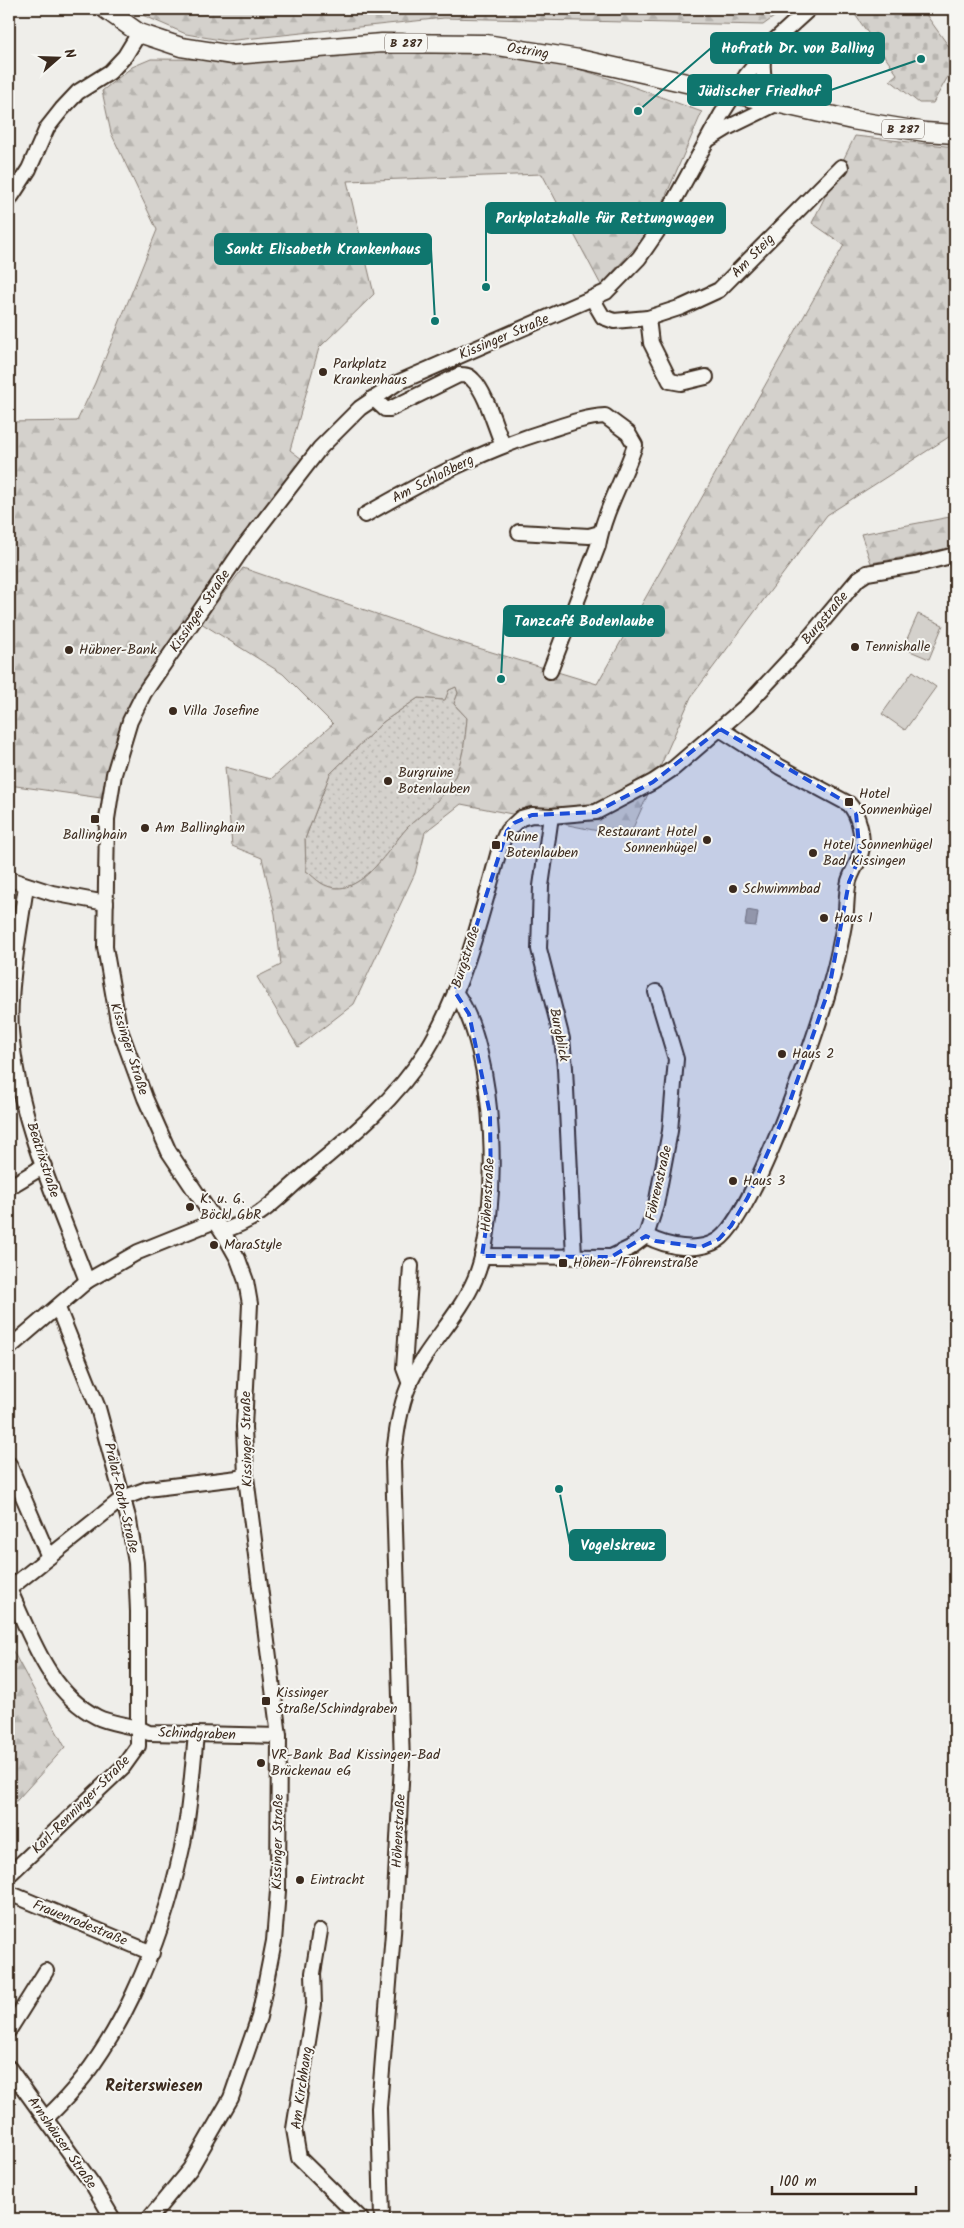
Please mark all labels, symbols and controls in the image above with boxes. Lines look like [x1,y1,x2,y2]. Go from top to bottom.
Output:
north arrow [32,32,82,82]
callout: Hofrath Dr. von Balling [711,33,884,63]
road number: B 287 [385,34,427,52]
street label: Ostring [506,37,550,65]
text: Hofrath Dr. von Balling [721,37,875,61]
text: N [57,46,81,62]
callout: Jüdischer Friedhof [688,75,831,105]
text: Jüdischer Friedhof [698,80,822,104]
road number: B 287 [882,120,924,138]
callout: Parkplatzhalle für Rettungwagen [486,203,725,233]
text: Parkplatzhalle für Rettungwagen [496,207,714,231]
street label: Am Steig [726,229,780,283]
callout: Sankt Elisabeth Krankenhaus [215,234,431,264]
text: Sankt Elisabeth Krankenhaus [225,238,421,262]
street label: Kissinger Straße [455,308,553,366]
place label: Parkplatz Krankenhaus [333,353,407,391]
marker: Parkplatz Krankenhaus [317,366,329,378]
street label: Am Schloßberg [388,449,478,509]
street label: Kissinger Straße [164,564,236,657]
street label: Burgstraße [796,586,854,650]
callout: Tanzcafé Bodenlaube [504,606,664,636]
text: Tanzcafé Bodenlaube [514,610,655,634]
place label: Tennishalle [865,636,931,658]
place label: Hübner-Bank [79,639,157,661]
marker: Tennishalle [849,641,861,653]
marker: Hübner-Bank [63,644,75,656]
place label: Villa Josefine [183,700,260,722]
marker: Villa Josefine [167,705,179,717]
place label: Burgruine Botenlauben [398,762,470,800]
marker: Burgruine Botenlauben [382,775,394,787]
place label: Hotel Sonnenhügel [859,783,933,821]
marker: Hotel Sonnenhügel [843,796,855,808]
marker: Ballinghain [89,813,101,825]
place label: Am Ballinghain [155,817,245,839]
place label: Restaurant Hotel Sonnenhügel [597,821,698,859]
marker: Am Ballinghain [139,822,151,834]
place label: Ballinghain [63,824,127,846]
place label: Ruine Botenlauben [506,826,578,864]
marker: Restaurant Hotel Sonnenhügel [701,834,713,846]
place label: Hotel Sonnenhügel Bad Kissingen [823,834,933,872]
marker: Ruine Botenlauben [490,839,502,851]
marker: Hotel Sonnenhügel Bad Kissingen [807,847,819,859]
place label: Schwimmbad [743,878,821,900]
marker: Schwimmbad [727,883,739,895]
place label: Haus 1 [834,907,873,929]
marker: Haus 1 [818,912,830,924]
street label: Burgstraße [446,923,487,991]
street label: Kissinger Straße [104,1000,155,1099]
street label: Burgblick [543,1006,575,1064]
place label: Haus 2 [792,1043,834,1065]
marker: Haus 2 [776,1048,788,1060]
street label: Beatrixstraße [20,1119,66,1201]
street label: Föhrenstraße [640,1143,678,1223]
street label: Höhenstraße [475,1157,501,1233]
place label: Haus 3 [743,1170,785,1192]
marker: Haus 3 [727,1175,739,1187]
place label: K. u. G. Böckl GbR [200,1188,261,1226]
marker: K. u. G. Böckl GbR [184,1201,196,1213]
place label: MaraStyle [224,1234,283,1256]
marker: MaraStyle [208,1239,220,1251]
place label: Höhen-/Föhrenstraße [573,1252,699,1274]
marker: Höhen-/Föhrenstraße [557,1257,569,1269]
street label: Kissinger Straße [235,1390,259,1487]
street label: Prälat-Roth-Straße [98,1440,145,1556]
callout: Vogelskreuz [570,1530,665,1560]
text: Vogelskreuz [581,1534,656,1558]
place label: Kissinger Straße/Schindgraben [276,1682,397,1720]
marker: Kissinger Straße/Schindgraben [260,1695,272,1707]
street label: Schindgraben [158,1722,236,1746]
place label: VR-Bank Bad Kissingen-Bad Brückenau eG [271,1744,441,1782]
street label: Karl-Renninger-Straße [27,1750,136,1859]
marker: VR-Bank Bad Kissingen-Bad Brückenau eG [255,1757,267,1769]
street label: Kissinger Straße [266,1793,290,1890]
street label: Höhenstraße [386,1793,412,1869]
place label: Eintracht [310,1869,365,1891]
marker: Eintracht [294,1874,306,1886]
street label: Frauenrodestraße [29,1894,131,1952]
street label: Am Kirchhang [285,2045,319,2131]
district label: Reiterswiesen [105,2074,203,2099]
street label: Arnshäuser Straße [22,2092,103,2194]
scale bar [772,2163,915,2195]
text: 100 m [779,2170,817,2194]

